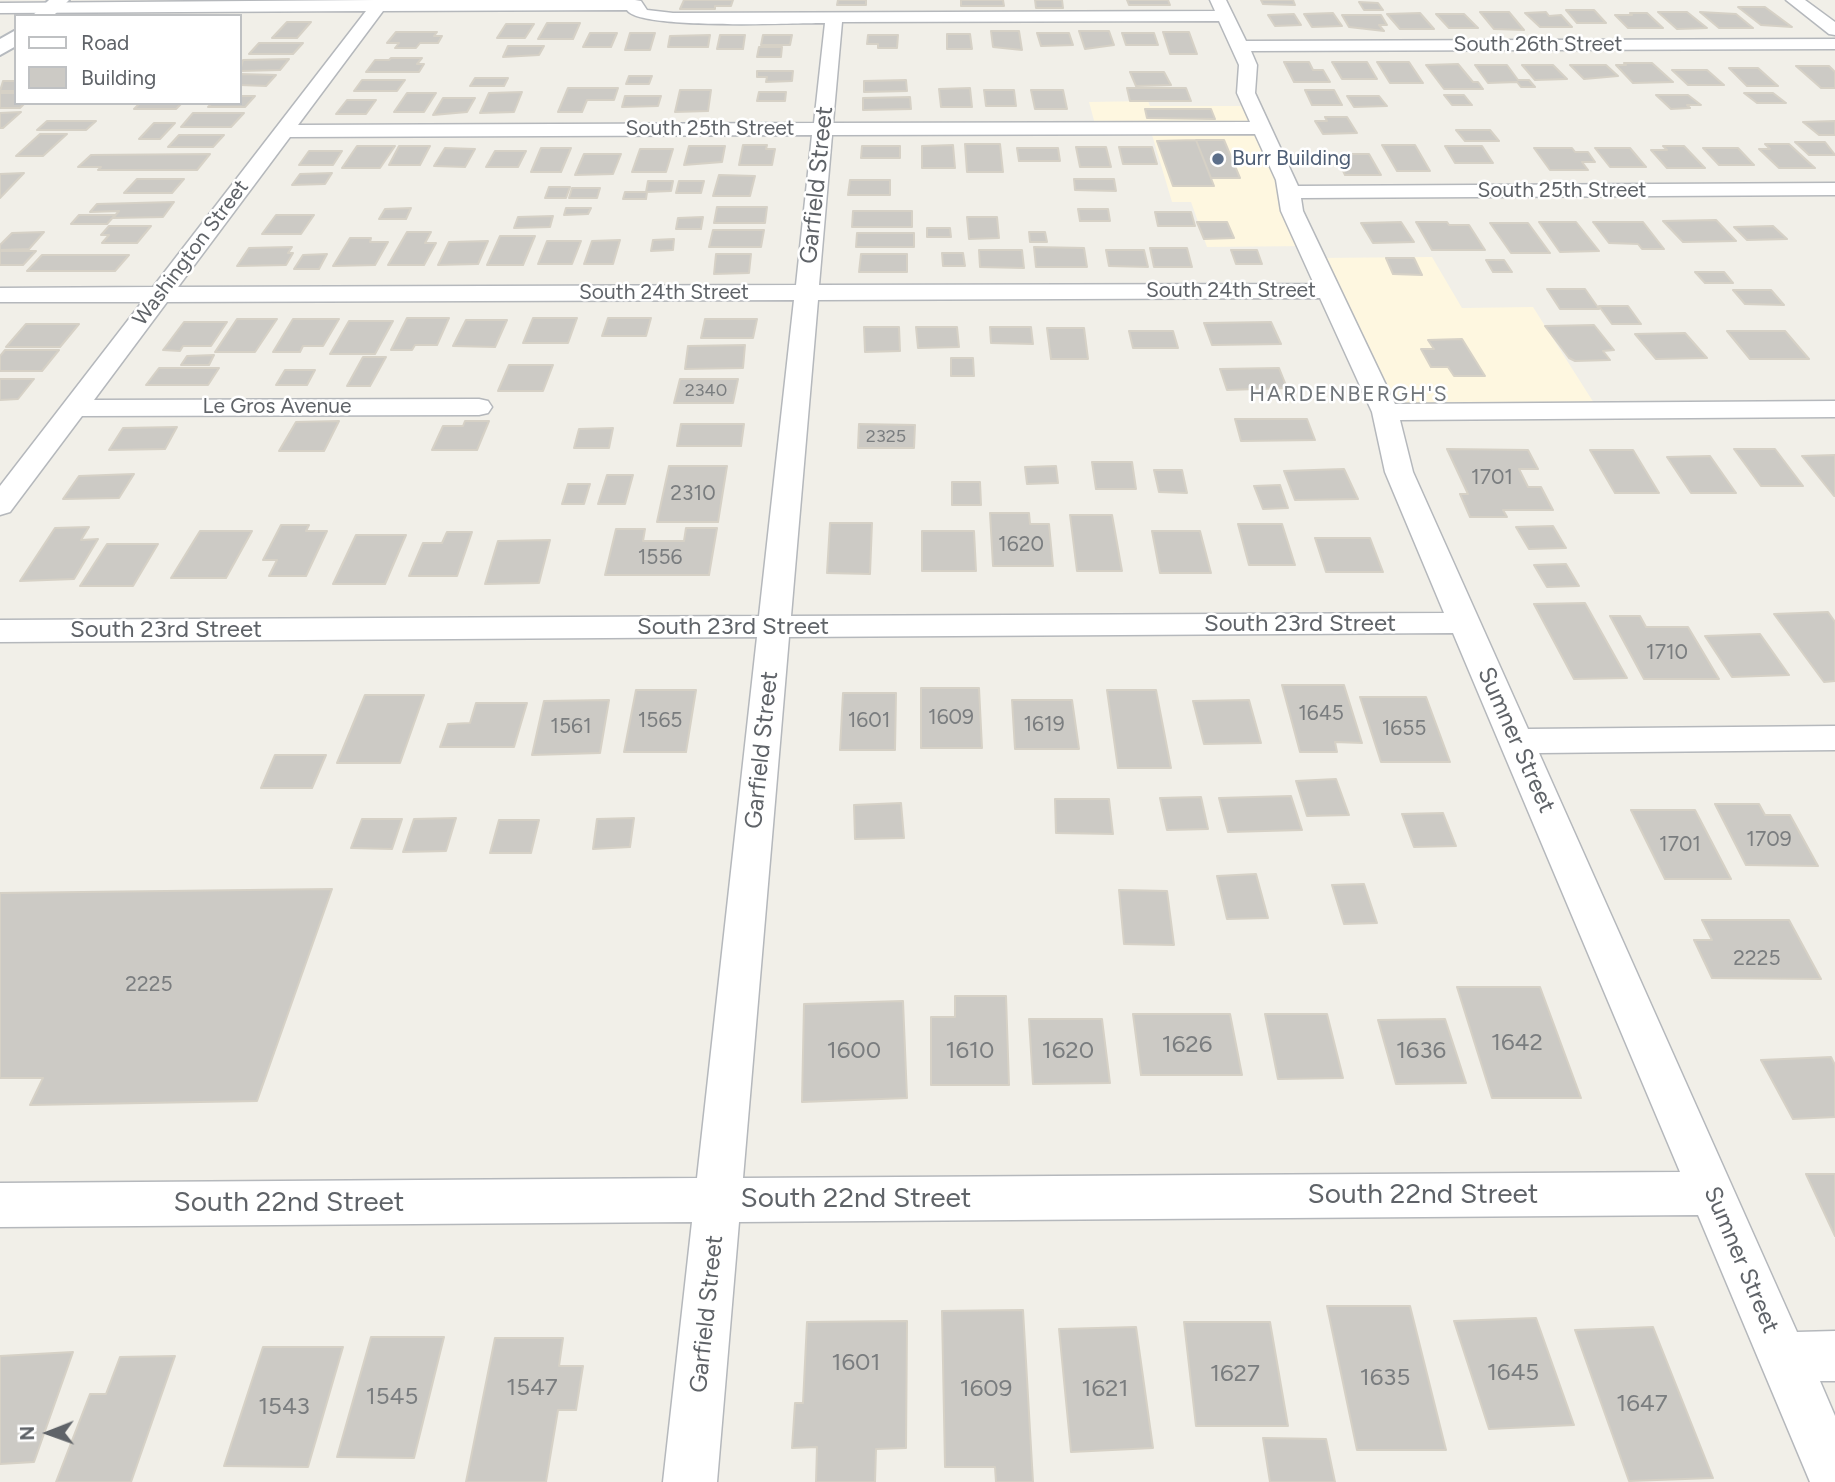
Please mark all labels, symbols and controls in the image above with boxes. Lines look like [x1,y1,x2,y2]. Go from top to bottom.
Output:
legend [14,14,242,105]
text: Road [81,30,129,55]
street label: South 26th Street [1454,32,1622,58]
text: Building [81,65,156,90]
street label: Garfield Street [794,105,840,265]
street label: South 25th Street [625,116,795,142]
place label: Burr Building [1232,146,1351,172]
marker: Burr Building [1210,151,1226,167]
street label: Washington Street [128,175,254,331]
street label: South 25th Street [1477,178,1647,204]
street label: South 24th Street [1146,278,1316,304]
street label: South 24th Street [579,280,749,306]
house number: 2340 [685,380,727,402]
district label: HARDENBERGH'S [1251,382,1447,408]
street label: Le Gros Avenue [203,394,351,420]
house number: 2325 [866,426,906,448]
house number: 1701 [1471,465,1513,491]
house number: 2310 [670,481,716,507]
house number: 1620 [998,532,1044,558]
house number: 1556 [638,545,682,571]
street label: South 23rd Street [1204,610,1396,638]
street label: South 23rd Street [637,613,829,641]
street label: South 23rd Street [70,616,262,644]
house number: 1710 [1646,640,1688,666]
street label: Sumner Street [1471,663,1561,817]
street label: Garfield Street [739,670,785,830]
house number: 1645 [1298,701,1344,727]
house number: 1609 [928,705,974,731]
house number: 1565 [638,708,682,734]
house number: 1601 [848,708,890,734]
house number: 1619 [1023,712,1065,738]
house number: 1561 [550,714,592,740]
house number: 1655 [1382,716,1426,742]
house number: 1709 [1746,827,1792,853]
house number: 1701 [1659,832,1701,858]
house number: 2225 [1733,946,1781,972]
house number: 2225 [125,972,173,998]
house number: 1642 [1491,1029,1543,1057]
house number: 1626 [1162,1031,1212,1059]
house number: 1600 [827,1037,881,1065]
house number: 1610 [946,1037,994,1065]
house number: 1620 [1042,1037,1094,1065]
house number: 1636 [1396,1037,1446,1065]
street label: South 22nd Street [1308,1178,1538,1212]
street label: South 22nd Street [741,1182,971,1216]
street label: Sumner Street [1697,1182,1785,1338]
street label: South 22nd Street [174,1186,404,1220]
street label: Garfield Street [684,1234,730,1394]
house number: 1601 [832,1349,880,1377]
house number: 1645 [1487,1359,1539,1387]
house number: 1627 [1210,1360,1260,1388]
house number: 1635 [1360,1364,1410,1392]
house number: 1547 [506,1374,558,1402]
house number: 1609 [960,1375,1012,1403]
house number: 1621 [1082,1375,1128,1403]
house number: 1545 [366,1383,418,1411]
house number: 1647 [1616,1390,1668,1418]
house number: 1543 [258,1393,310,1421]
north arrow [14,1398,84,1468]
text: N [16,1426,39,1441]

